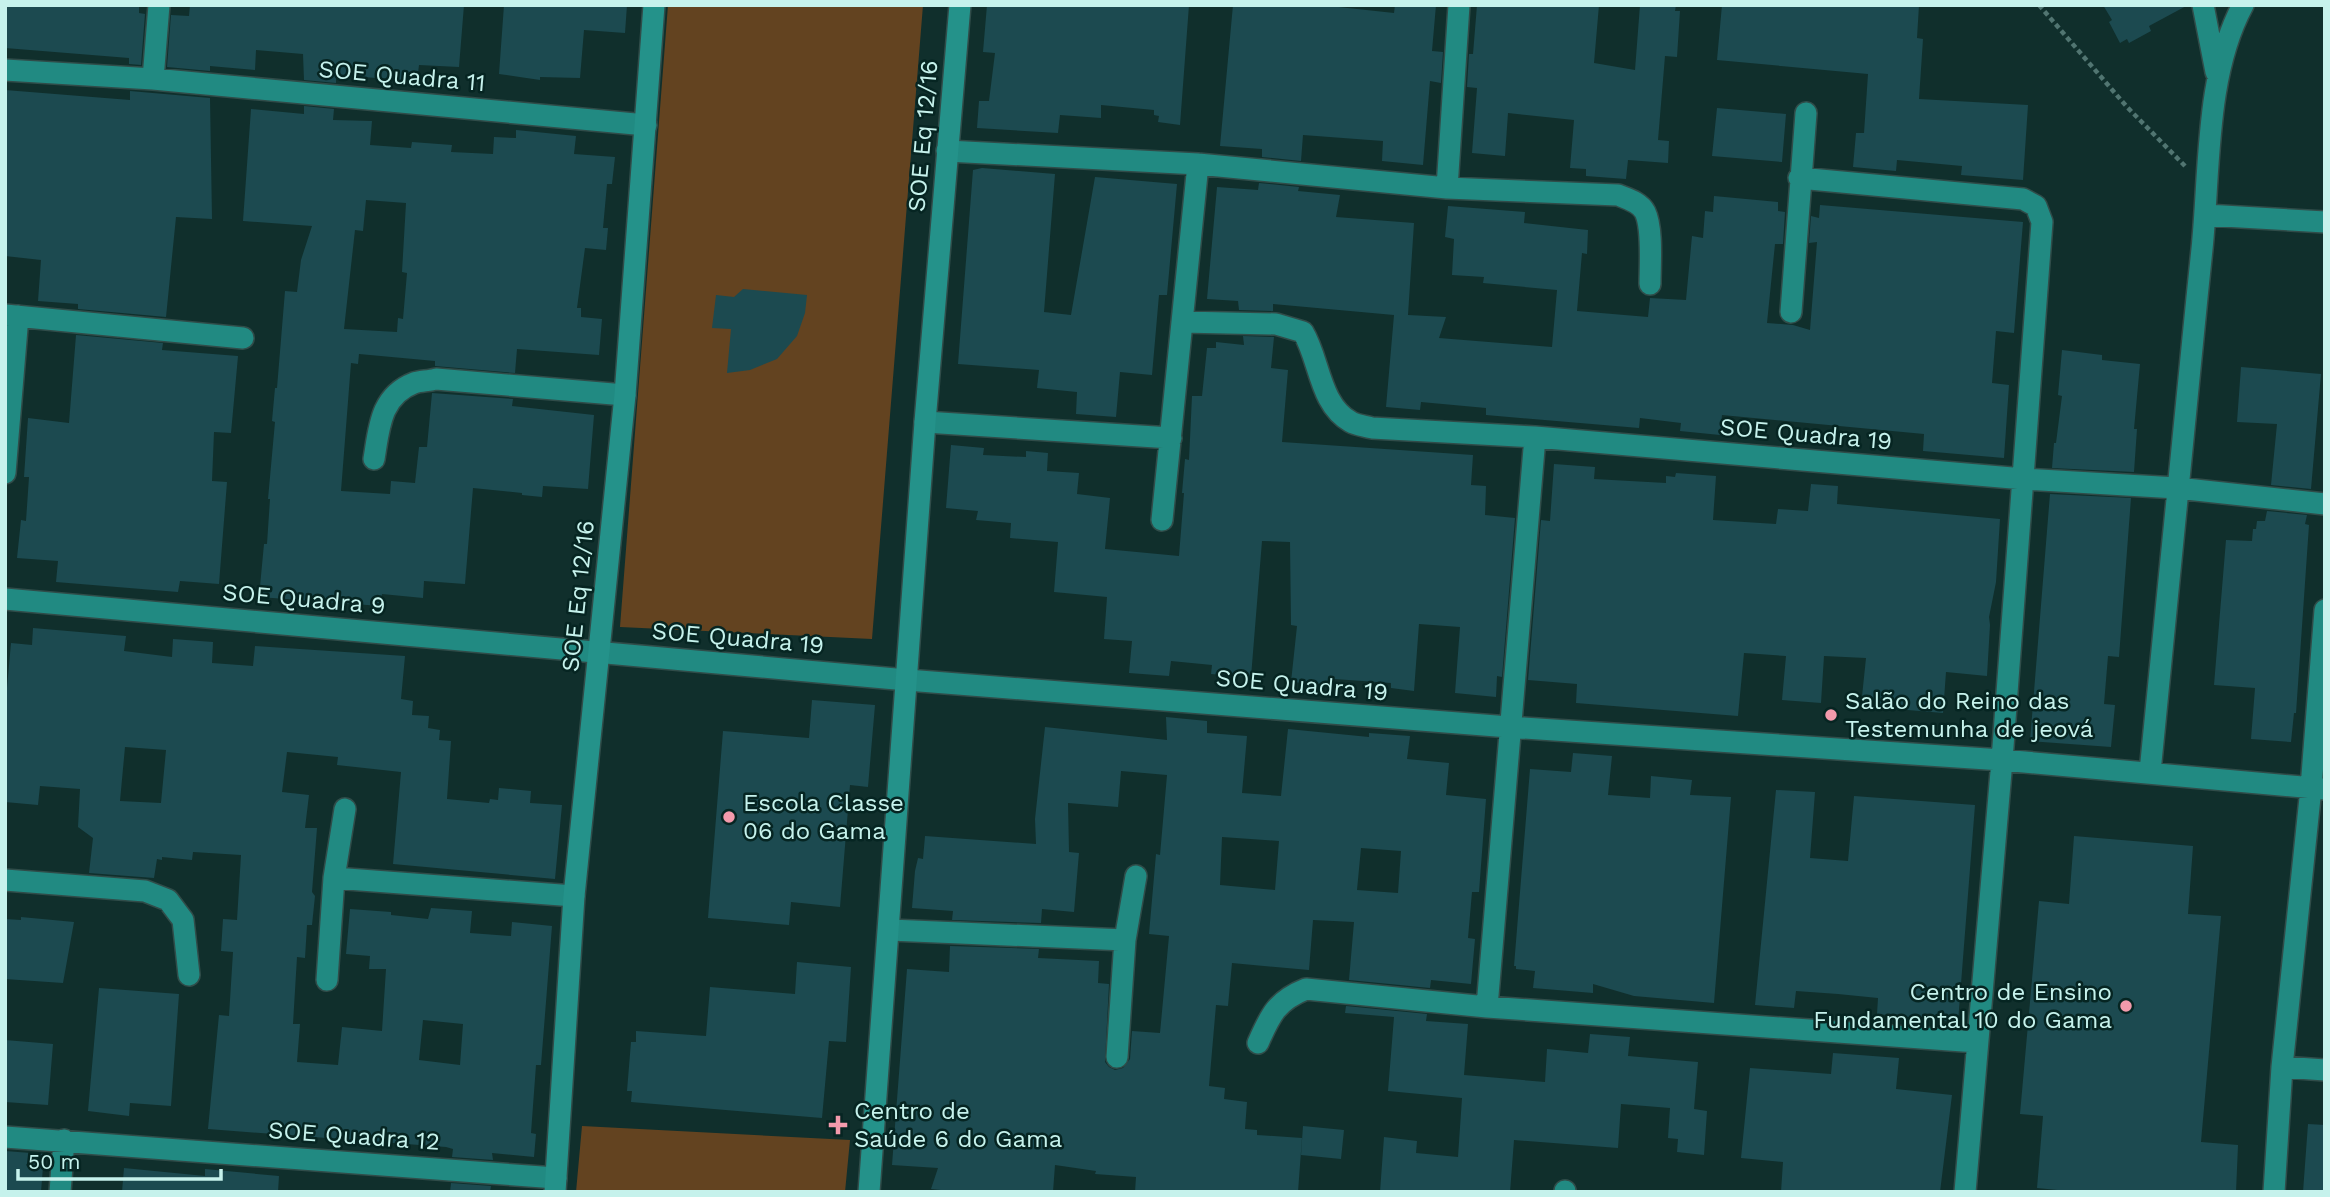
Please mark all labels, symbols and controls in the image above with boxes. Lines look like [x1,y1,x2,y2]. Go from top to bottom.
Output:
street label: SOE Quadra 11 [318,55,486,97]
street label: SOE Eq 12/16 [902,59,944,213]
street label: SOE Quadra 19 [1719,413,1893,455]
street label: SOE Eq 12/16 [556,519,600,673]
street label: SOE Quadra 9 [221,578,387,620]
street label: SOE Quadra 19 [651,617,825,659]
street label: SOE Quadra 19 [1215,664,1389,706]
place label: Salão do Reino das Testemunha de jeová [1845,687,2093,743]
marker: Salão do Reino das Testemunha de jeová [1823,707,1839,723]
place label: Escola Classe 06 do Gama [743,789,904,845]
marker: Escola Classe 06 do Gama [721,809,737,825]
place label: Centro de Ensino Fundamental 10 do Gama [1813,978,2112,1034]
marker: Centro de Ensino Fundamental 10 do Gama [2118,998,2134,1014]
place label: Centro de Saúde 6 do Gama [854,1097,1062,1153]
marker: Centro de Saúde 6 do Gama [828,1115,848,1135]
street label: SOE Quadra 12 [267,1116,441,1156]
scale bar [18,1138,220,1182]
text: 50 m [28,1149,80,1174]

